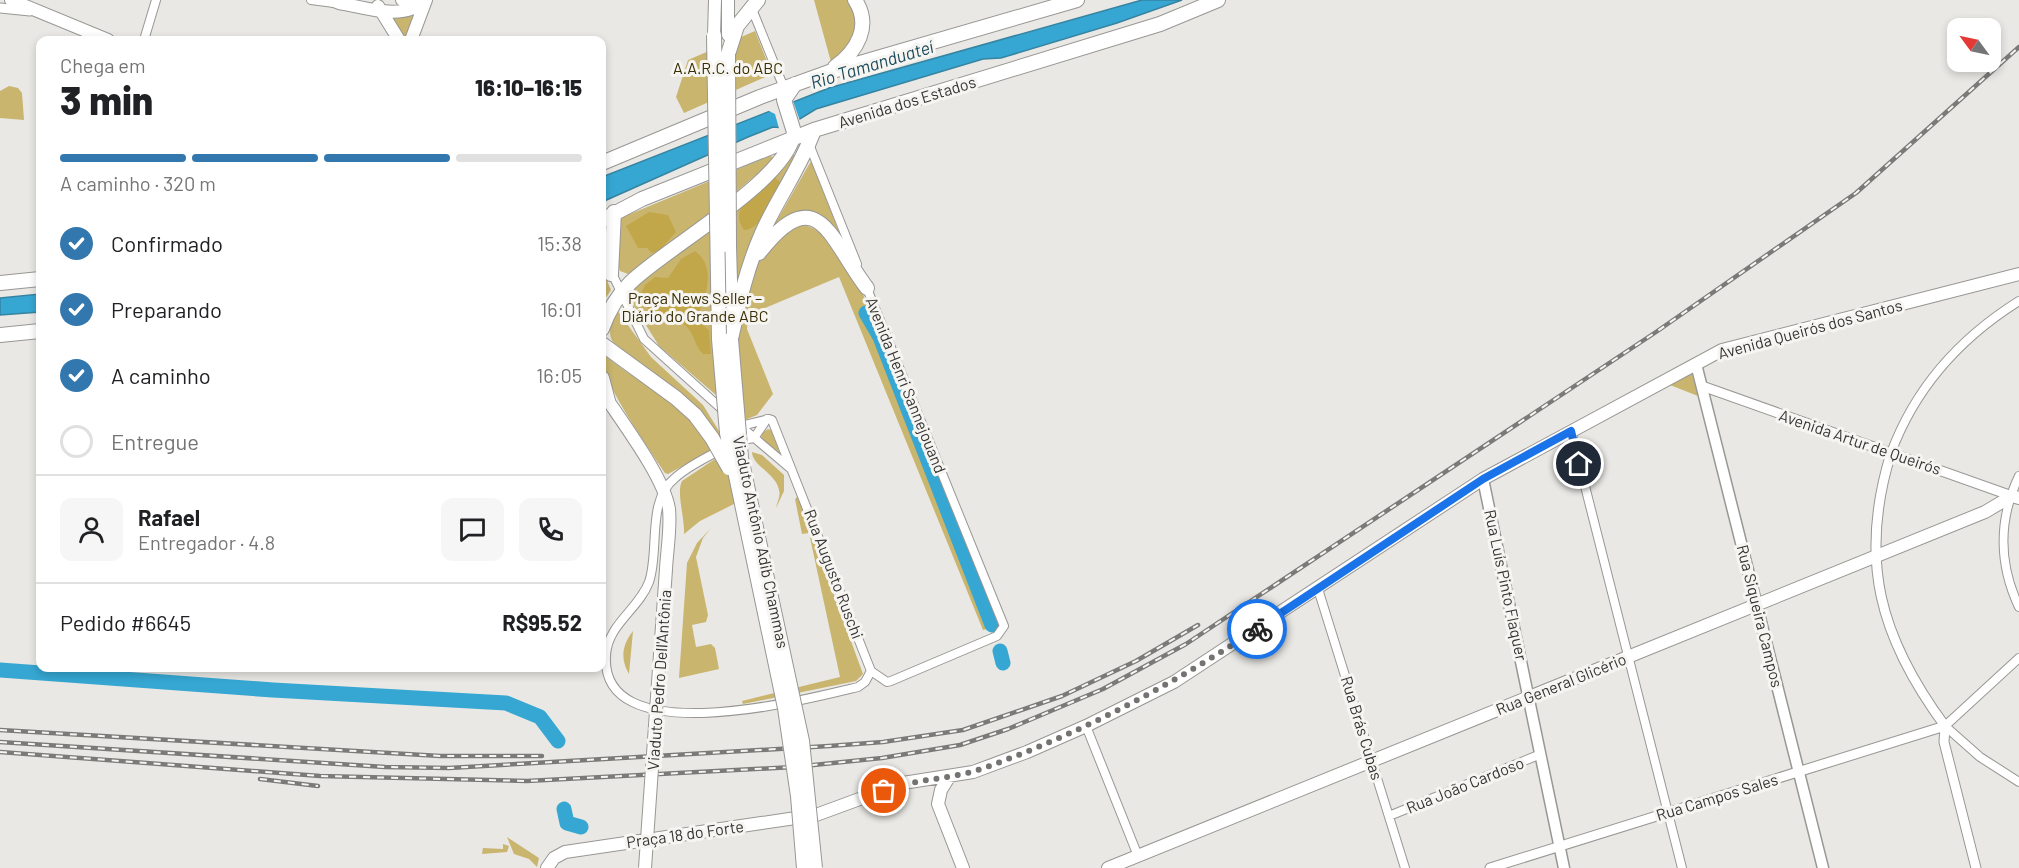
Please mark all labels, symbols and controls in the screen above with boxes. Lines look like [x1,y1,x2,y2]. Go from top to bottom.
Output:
north arrow [1947,18,2001,72]
map controls [1947,18,2001,72]
water label: Rio Tamanduateí [808,35,937,93]
text: Chega em [60,53,146,77]
park label: A.A.R.C. do ABC [673,58,783,77]
street label: Avenida dos Estados [836,72,978,131]
text: 16:10–16:15 [475,74,582,100]
text: 3 min [60,76,153,123]
text: A caminho · 320 m [60,171,216,195]
icon: check [60,227,93,260]
text: Confirmado [111,230,223,256]
text: 15:38 [537,231,582,255]
park label: Praça News Seller – Diário do Grande ABC [622,288,768,325]
icon: check [60,293,93,326]
street label: Avenida Henri Sannejouand [862,294,951,476]
street label: Avenida Queirós dos Santos [1716,295,1904,362]
text: Preparando [111,296,222,322]
text: 16:01 [540,297,582,321]
icon: check [60,359,93,392]
text: A caminho [111,362,211,388]
text: 16:05 [536,363,582,387]
street label: Avenida Artur de Queirós [1777,405,1944,478]
text: Entregue [111,428,199,454]
street label: Viaduto Antônio Adib Chammas [730,434,793,650]
pin [1553,438,1604,489]
icon: home [1562,447,1595,480]
button: person [60,498,123,561]
button: chat [441,498,504,561]
button: phone [519,498,582,561]
text: Rafael [138,504,200,530]
street label: Rua Augusto Ruschi [801,506,868,641]
street label: Rua Luís Pinto Flaquer [1481,508,1532,662]
text: Entregador · 4.8 [138,530,275,554]
street label: Rua Siqueira Campos [1734,543,1787,689]
street label: Viaduto Pedro Dell'Antônia [643,589,674,771]
courier [1227,599,1287,659]
text: Pedido #6645 [60,609,191,635]
text: R$95.52 [502,609,582,635]
icon: bike [1241,613,1274,646]
street label: Rua General Glicério [1493,649,1629,718]
street label: Rua Brás Cubas [1338,674,1387,782]
street label: Rua João Cardoso [1403,752,1526,817]
pin [858,765,909,816]
street label: Rua Campos Sales [1654,769,1780,824]
icon: bag [867,774,900,807]
street label: Praça 18 do Forte [625,816,745,851]

